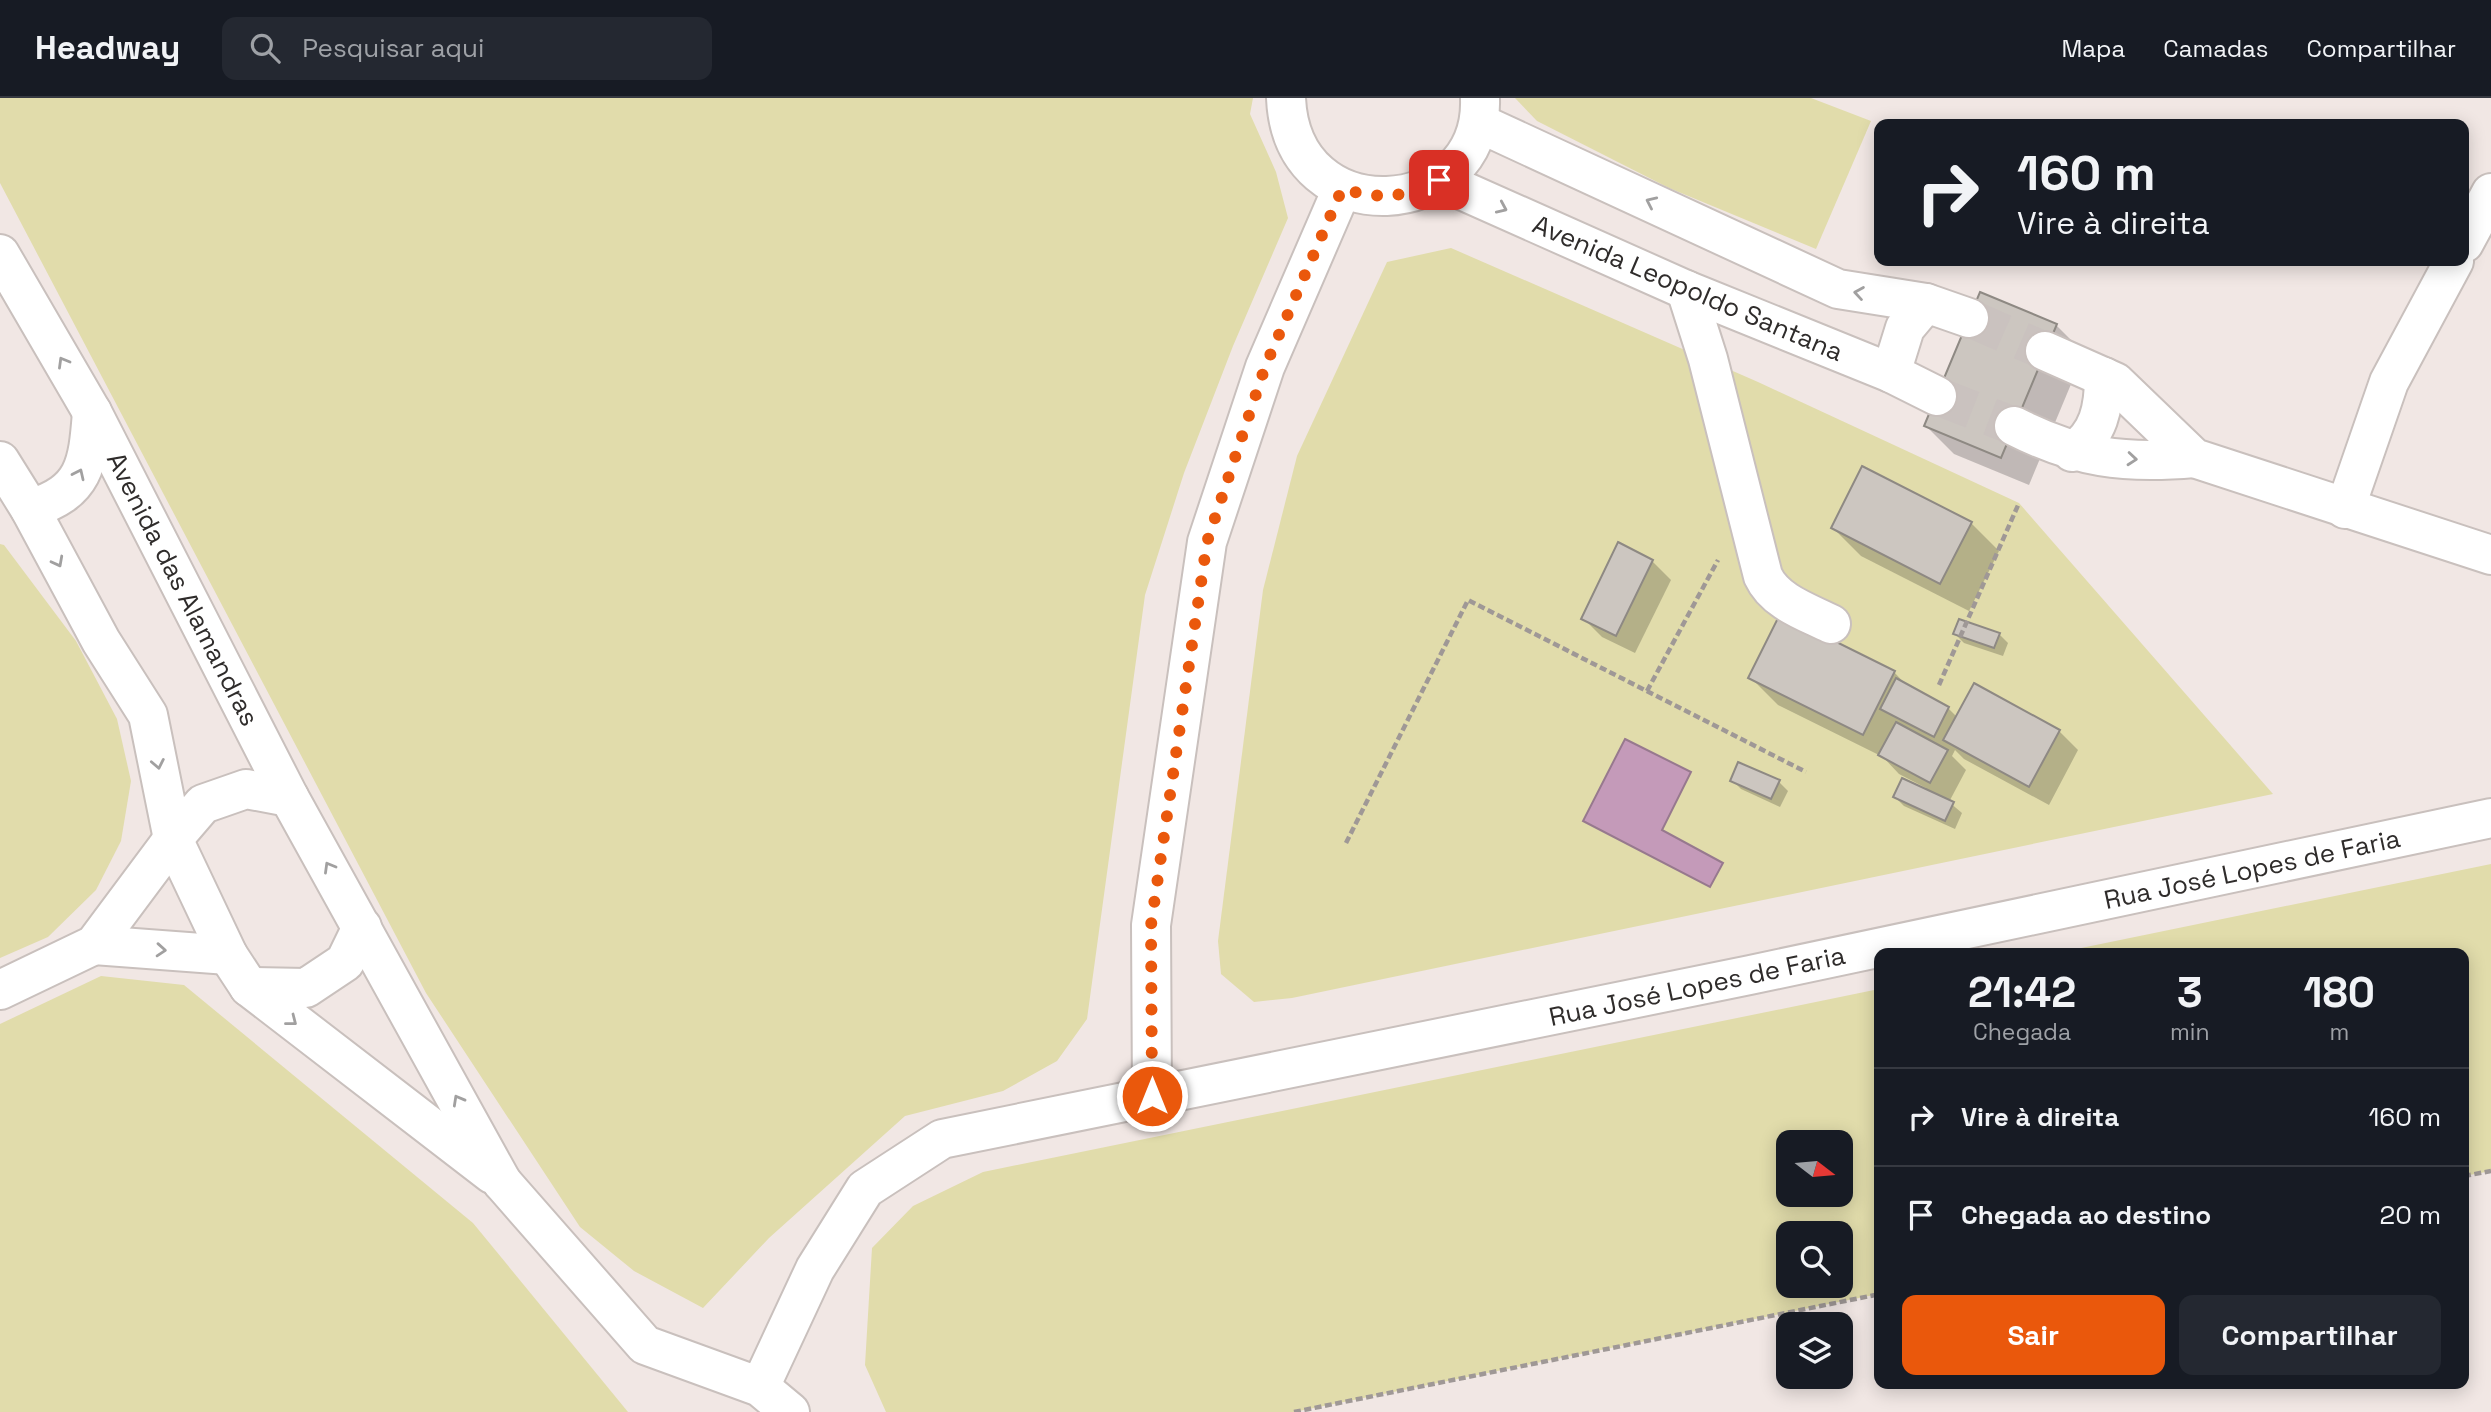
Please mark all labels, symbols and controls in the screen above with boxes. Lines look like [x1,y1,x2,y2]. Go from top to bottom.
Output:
search box [222,17,712,80]
text: Headway [35,27,180,69]
icon: search [246,29,284,67]
text: Pesquisar aqui [302,31,484,65]
text: Mapa [2061,33,2125,64]
text: Camadas [2163,33,2268,64]
text: Compartilhar [2306,33,2456,64]
text: 160 m [2017,142,2155,204]
icon: right [1902,147,1993,238]
pin [1409,150,1469,210]
icon: arrive [1420,161,1458,199]
one-way arrow [1646,197,1658,211]
one-way arrow [1494,200,1507,214]
text: Vire à direita [2017,203,2210,243]
street label: Avenida Leopoldo Santana [1528,207,1848,369]
one-way arrow [1853,285,1865,300]
one-way arrow [58,357,71,370]
street label: Avenida das Alamandras [99,446,267,732]
one-way arrow [2127,451,2138,466]
one-way arrow [71,469,85,481]
one-way arrow [50,555,64,568]
one-way arrow [150,758,165,770]
street label: Rua José Lopes de Faria [2101,821,2403,917]
one-way arrow [324,862,337,875]
street label: Rua José Lopes de Faria [1546,938,1848,1034]
one-way arrow [156,942,167,957]
text: 21:42 [1968,966,2076,1019]
text: 3 [2177,966,2203,1019]
text: 180 [2304,966,2375,1019]
one-way arrow [284,1012,297,1025]
text: Chegada [1973,1017,2071,1047]
text: min [2170,1017,2210,1047]
text: m [2329,1017,2349,1047]
position arrow [1115,1059,1189,1133]
one-way arrow [453,1095,466,1108]
icon: right [1902,1098,1940,1136]
text: Vire à direita [1961,1100,2119,1134]
text: 160 m [2369,1100,2441,1134]
north arrow [1776,1130,1853,1208]
map controls [1776,1130,1853,1389]
icon: arrive [1902,1196,1940,1234]
text: Chegada ao destino [1961,1198,2211,1232]
text: 20 m [2380,1198,2441,1232]
button: search [1776,1221,1853,1298]
button: Sair [1902,1295,2165,1375]
button: Compartilhar [2179,1295,2441,1375]
button: layers [1776,1312,1853,1389]

